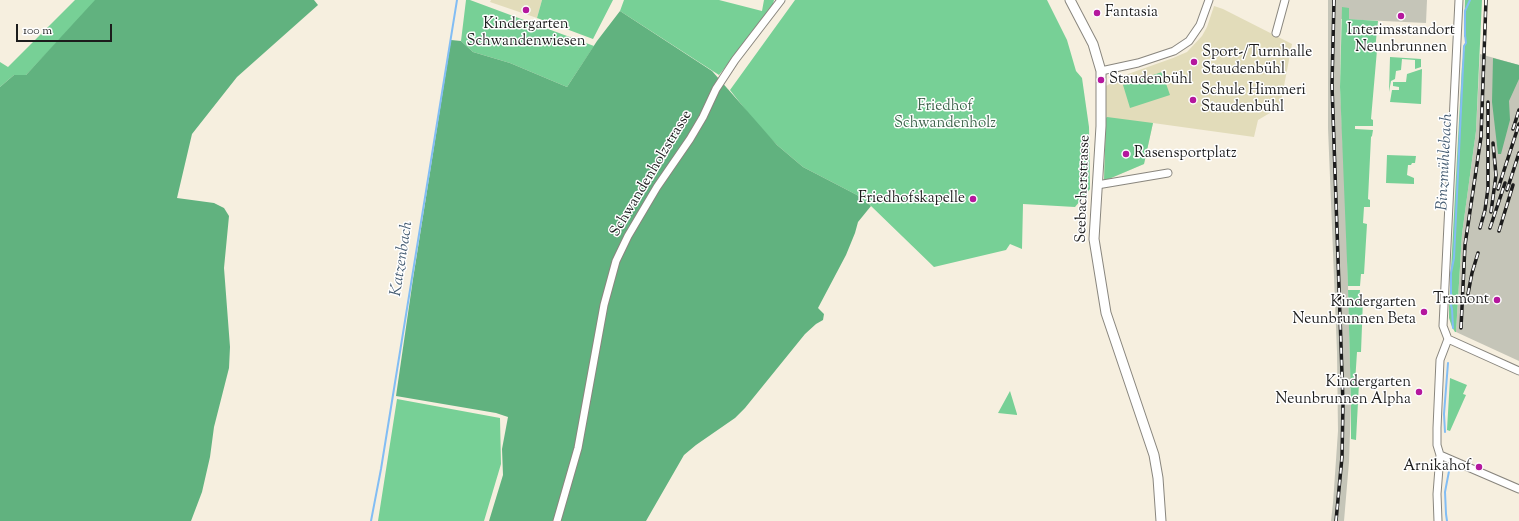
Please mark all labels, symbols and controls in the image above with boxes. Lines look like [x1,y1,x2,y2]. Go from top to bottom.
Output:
place label: Fantasia [1105,4,1158,22]
marker: Kindergarten Schwandenwiesen [521,5,531,15]
marker: Fantasia [1092,8,1102,18]
marker: Interimsstandort Neunbrunnen [1396,11,1406,21]
scale bar [18,16,114,42]
place label: Kindergarten Schwandenwiesen [466,16,586,51]
text: 100 m [23,22,52,40]
place label: Interimsstandort Neunbrunnen [1347,22,1455,57]
place label: Sport-/Turnhalle Staudenbühl [1202,44,1312,79]
marker: Sport-/Turnhalle Staudenbühl [1189,57,1199,67]
place label: Staudenbühl [1109,71,1192,89]
marker: Staudenbühl [1096,75,1106,85]
place label: Schule Himmeri Staudenbühl [1201,82,1306,117]
marker: Schule Himmeri Staudenbühl [1188,95,1198,105]
park label: Friedhof Schwandenholz [894,98,996,133]
street label: Schwandenholzstrasse [607,108,697,240]
water label: Binzmühlebach [1434,113,1458,211]
street label: Seebacherstrasse [1073,135,1095,243]
place label: Rasensportplatz [1134,145,1237,163]
marker: Rasensportplatz [1121,149,1131,159]
place label: Friedhofskapelle [858,190,965,208]
marker: Friedhofskapelle [968,194,978,204]
water label: Katzenbach [388,220,418,298]
place label: Tramont [1433,291,1489,309]
place label: Kindergarten Neunbrunnen Beta [1292,294,1416,329]
marker: Tramont [1492,295,1502,305]
marker: Kindergarten Neunbrunnen Beta [1419,307,1429,317]
place label: Kindergarten Neunbrunnen Alpha [1276,374,1411,409]
marker: Kindergarten Neunbrunnen Alpha [1414,387,1424,397]
place label: Arnikahof [1403,458,1471,476]
marker: Arnikahof [1474,462,1484,472]

